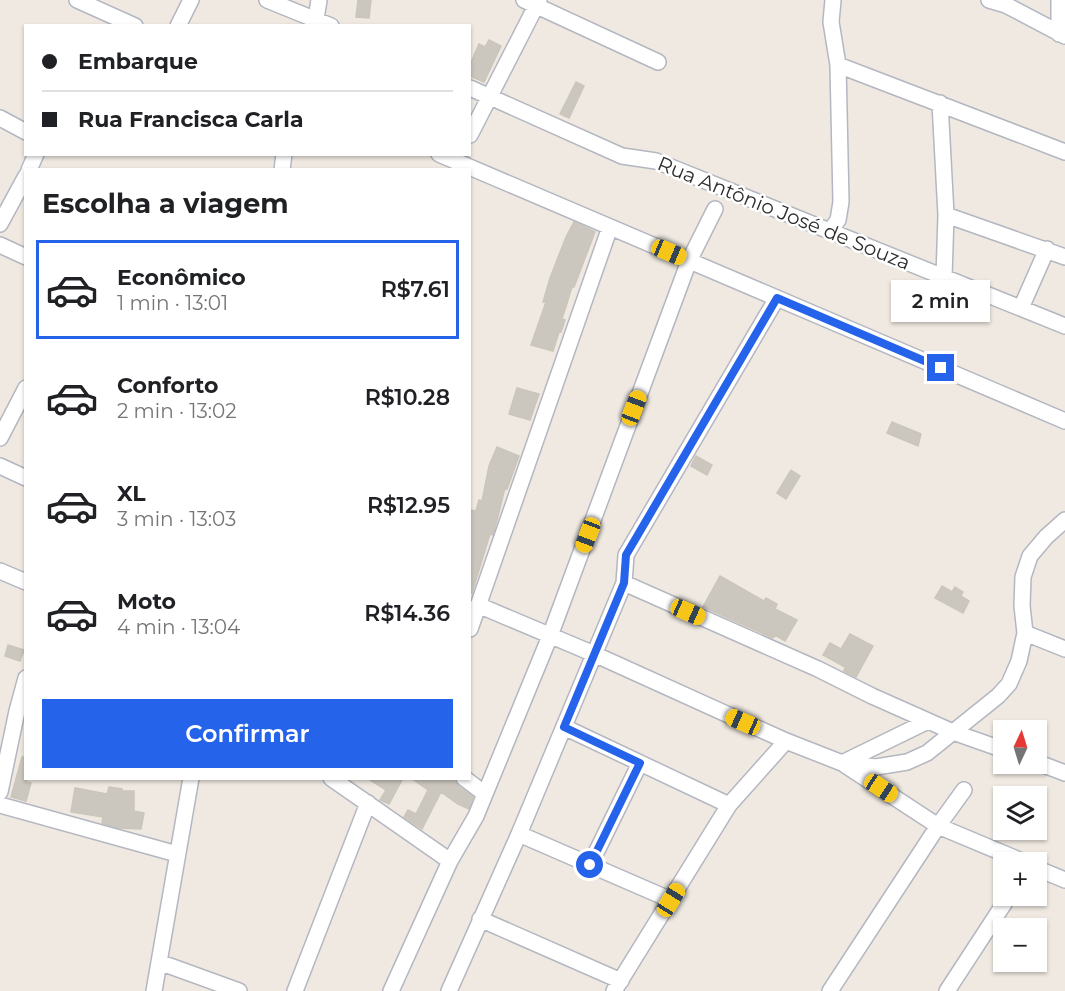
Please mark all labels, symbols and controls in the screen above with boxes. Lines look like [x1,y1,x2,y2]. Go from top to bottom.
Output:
text: Embarque [78,48,198,75]
text: Rua Francisca Carla [78,106,303,133]
street label: Rua Antônio José de Souza [654,151,914,275]
text: Escolha a viagem [42,187,289,220]
car [649,237,689,267]
icon: car [45,263,99,317]
text: Econômico [117,264,246,291]
text: R$7.61 [381,276,450,303]
callout: 2 min [892,281,990,323]
text: 2 min [912,289,969,313]
text: 1 min · 13:01 [117,291,228,315]
route end [927,354,954,381]
icon: car [45,371,99,425]
text: Conforto [117,372,218,399]
text: R$10.28 [365,384,450,411]
car [619,388,649,428]
text: 2 min · 13:02 [117,399,237,423]
icon: car [45,479,99,533]
text: XL [117,480,146,507]
text: R$12.95 [367,492,450,519]
text: 3 min · 13:03 [117,507,236,531]
car [573,515,603,555]
icon: car [45,587,99,641]
text: Moto [117,588,176,615]
car [668,596,708,628]
text: R$14.36 [364,600,450,627]
text: 4 min · 13:04 [117,615,240,639]
button: Confirmar [42,699,453,768]
car [723,706,763,738]
north arrow [993,720,1047,774]
map controls [993,720,1047,972]
car [861,771,901,805]
button: layers [993,786,1047,840]
route start [576,851,603,878]
button: + [993,852,1047,906]
car [654,880,688,920]
button: − [993,918,1047,972]

